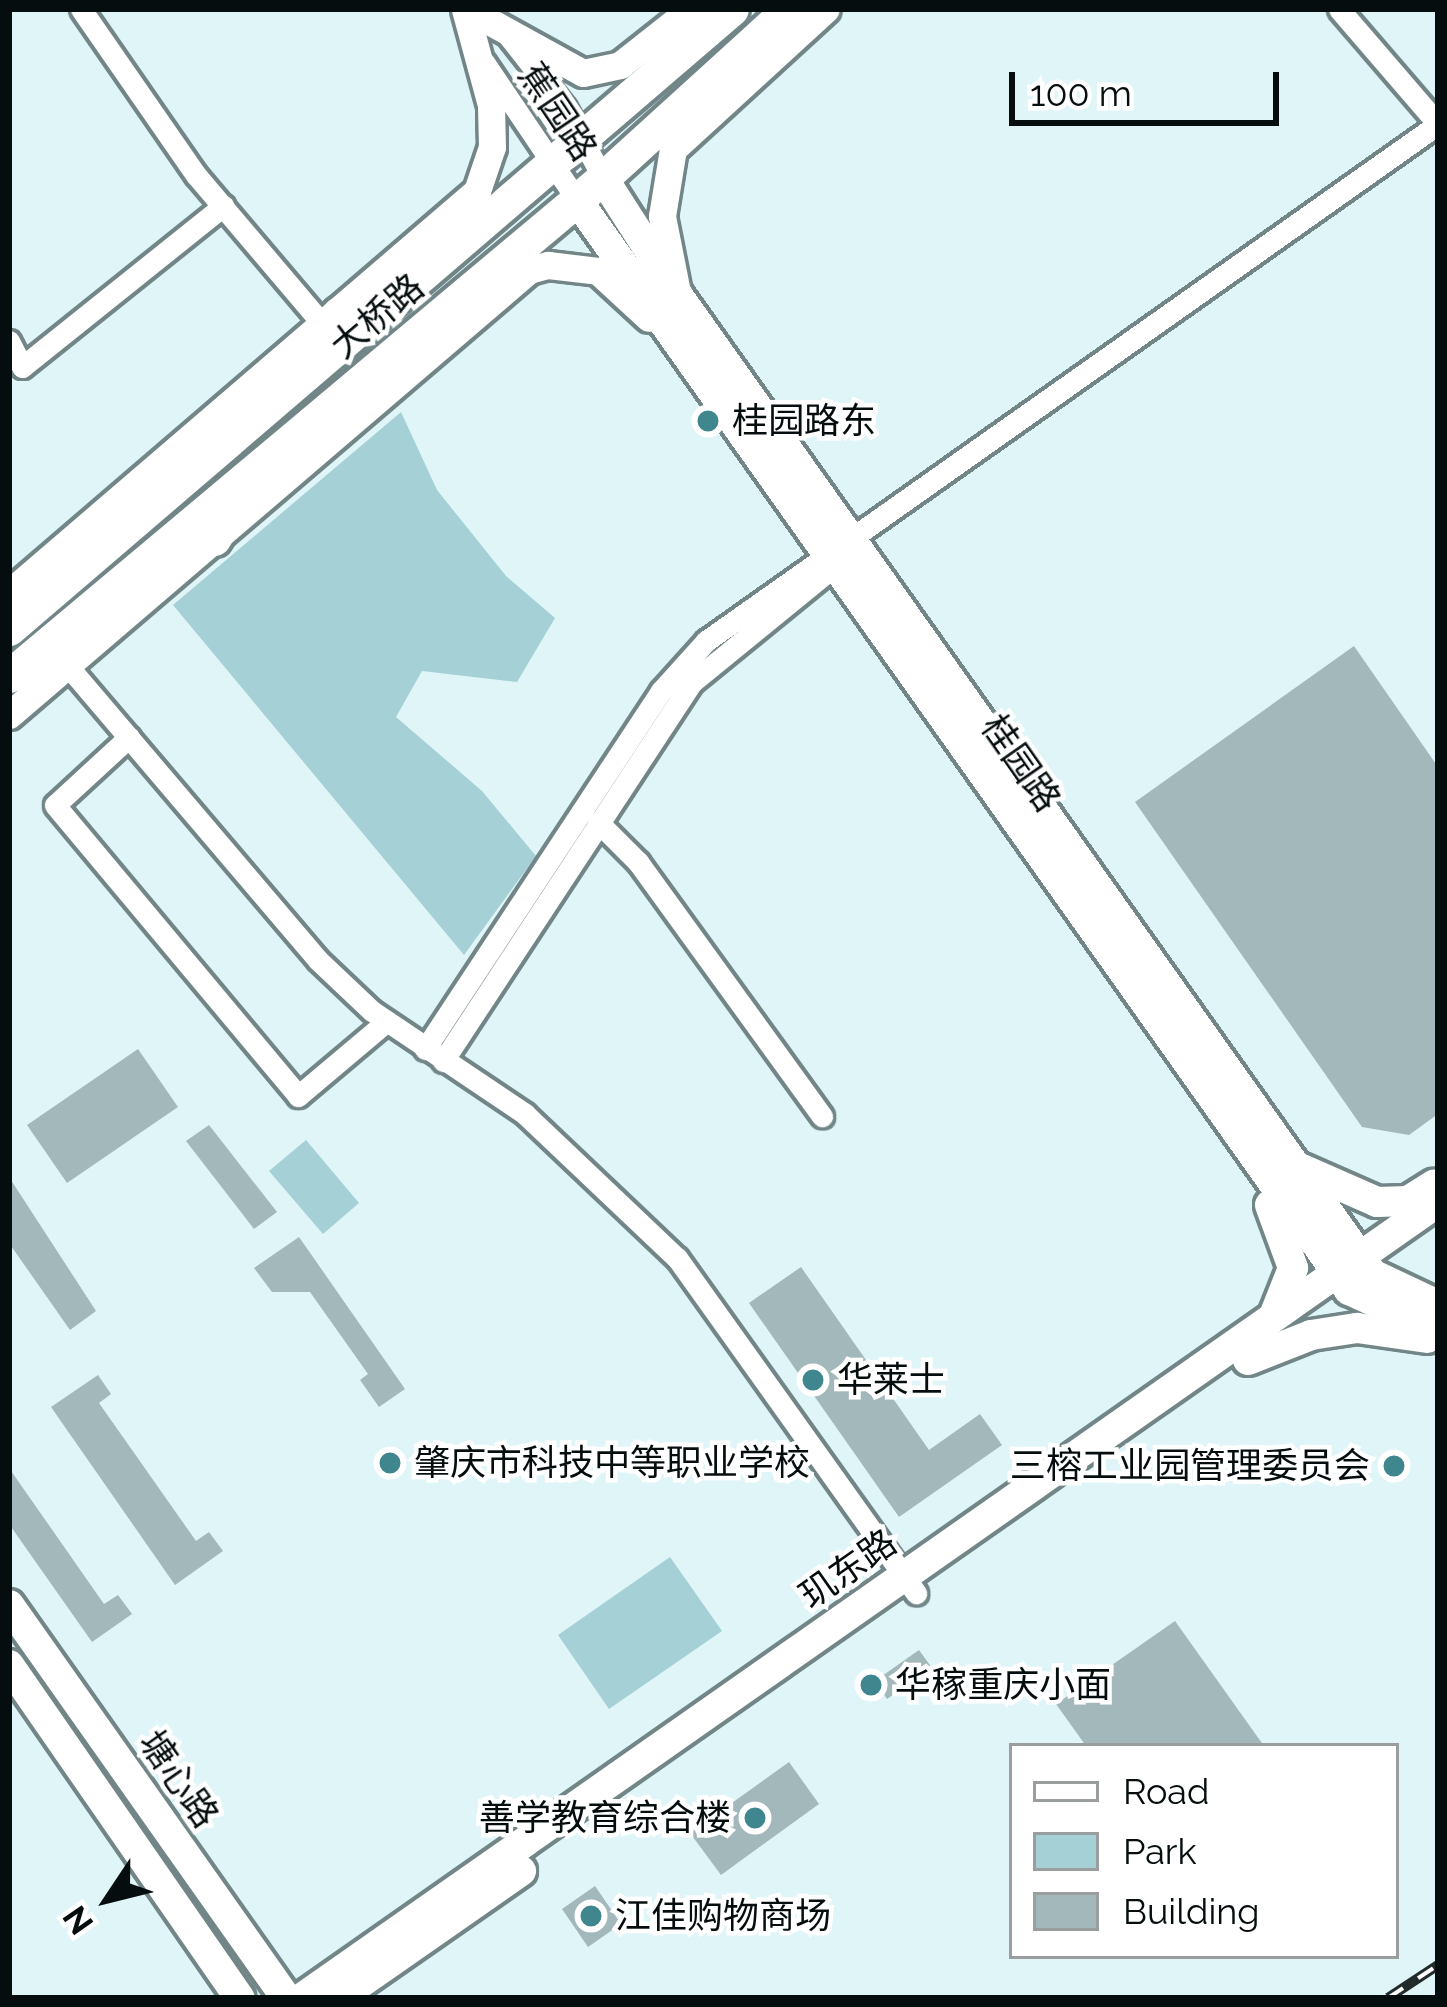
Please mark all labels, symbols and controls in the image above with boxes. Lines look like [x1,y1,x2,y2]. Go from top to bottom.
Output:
scale bar [1015,48,1285,122]
street label: 蕉园路 [510,55,606,169]
text: 100 m [1030,72,1132,114]
street label: 大桥路 [322,265,432,367]
place label: 桂园路东 [732,399,876,443]
marker: 桂园路东 [695,408,721,434]
street label: 桂园路 [972,706,1070,820]
place label: 华莱士 [837,1358,945,1402]
marker: 华莱士 [800,1367,826,1393]
place label: 肇庆市科技中等职业学校 [414,1441,810,1485]
place label: 三榕工业园管理委员会 [1010,1444,1370,1488]
marker: 肇庆市科技中等职业学校 [377,1450,403,1476]
marker: 三榕工业园管理委员会 [1381,1453,1407,1479]
street label: 玑东路 [791,1520,905,1618]
place label: 华稼重庆小面 [895,1663,1111,1707]
marker: 华稼重庆小面 [858,1672,884,1698]
street label: 塘心路 [130,1722,228,1836]
legend [1009,1743,1399,1959]
text: Road [1123,1770,1209,1812]
place label: 善学教育综合楼 [479,1796,731,1840]
marker: 善学教育综合楼 [742,1805,768,1831]
text: Park [1123,1830,1197,1872]
north arrow [48,1839,168,1959]
text: Building [1123,1890,1259,1932]
place label: 江佳购物商场 [615,1894,831,1938]
text: N [55,1898,101,1941]
marker: 江佳购物商场 [578,1903,604,1929]

